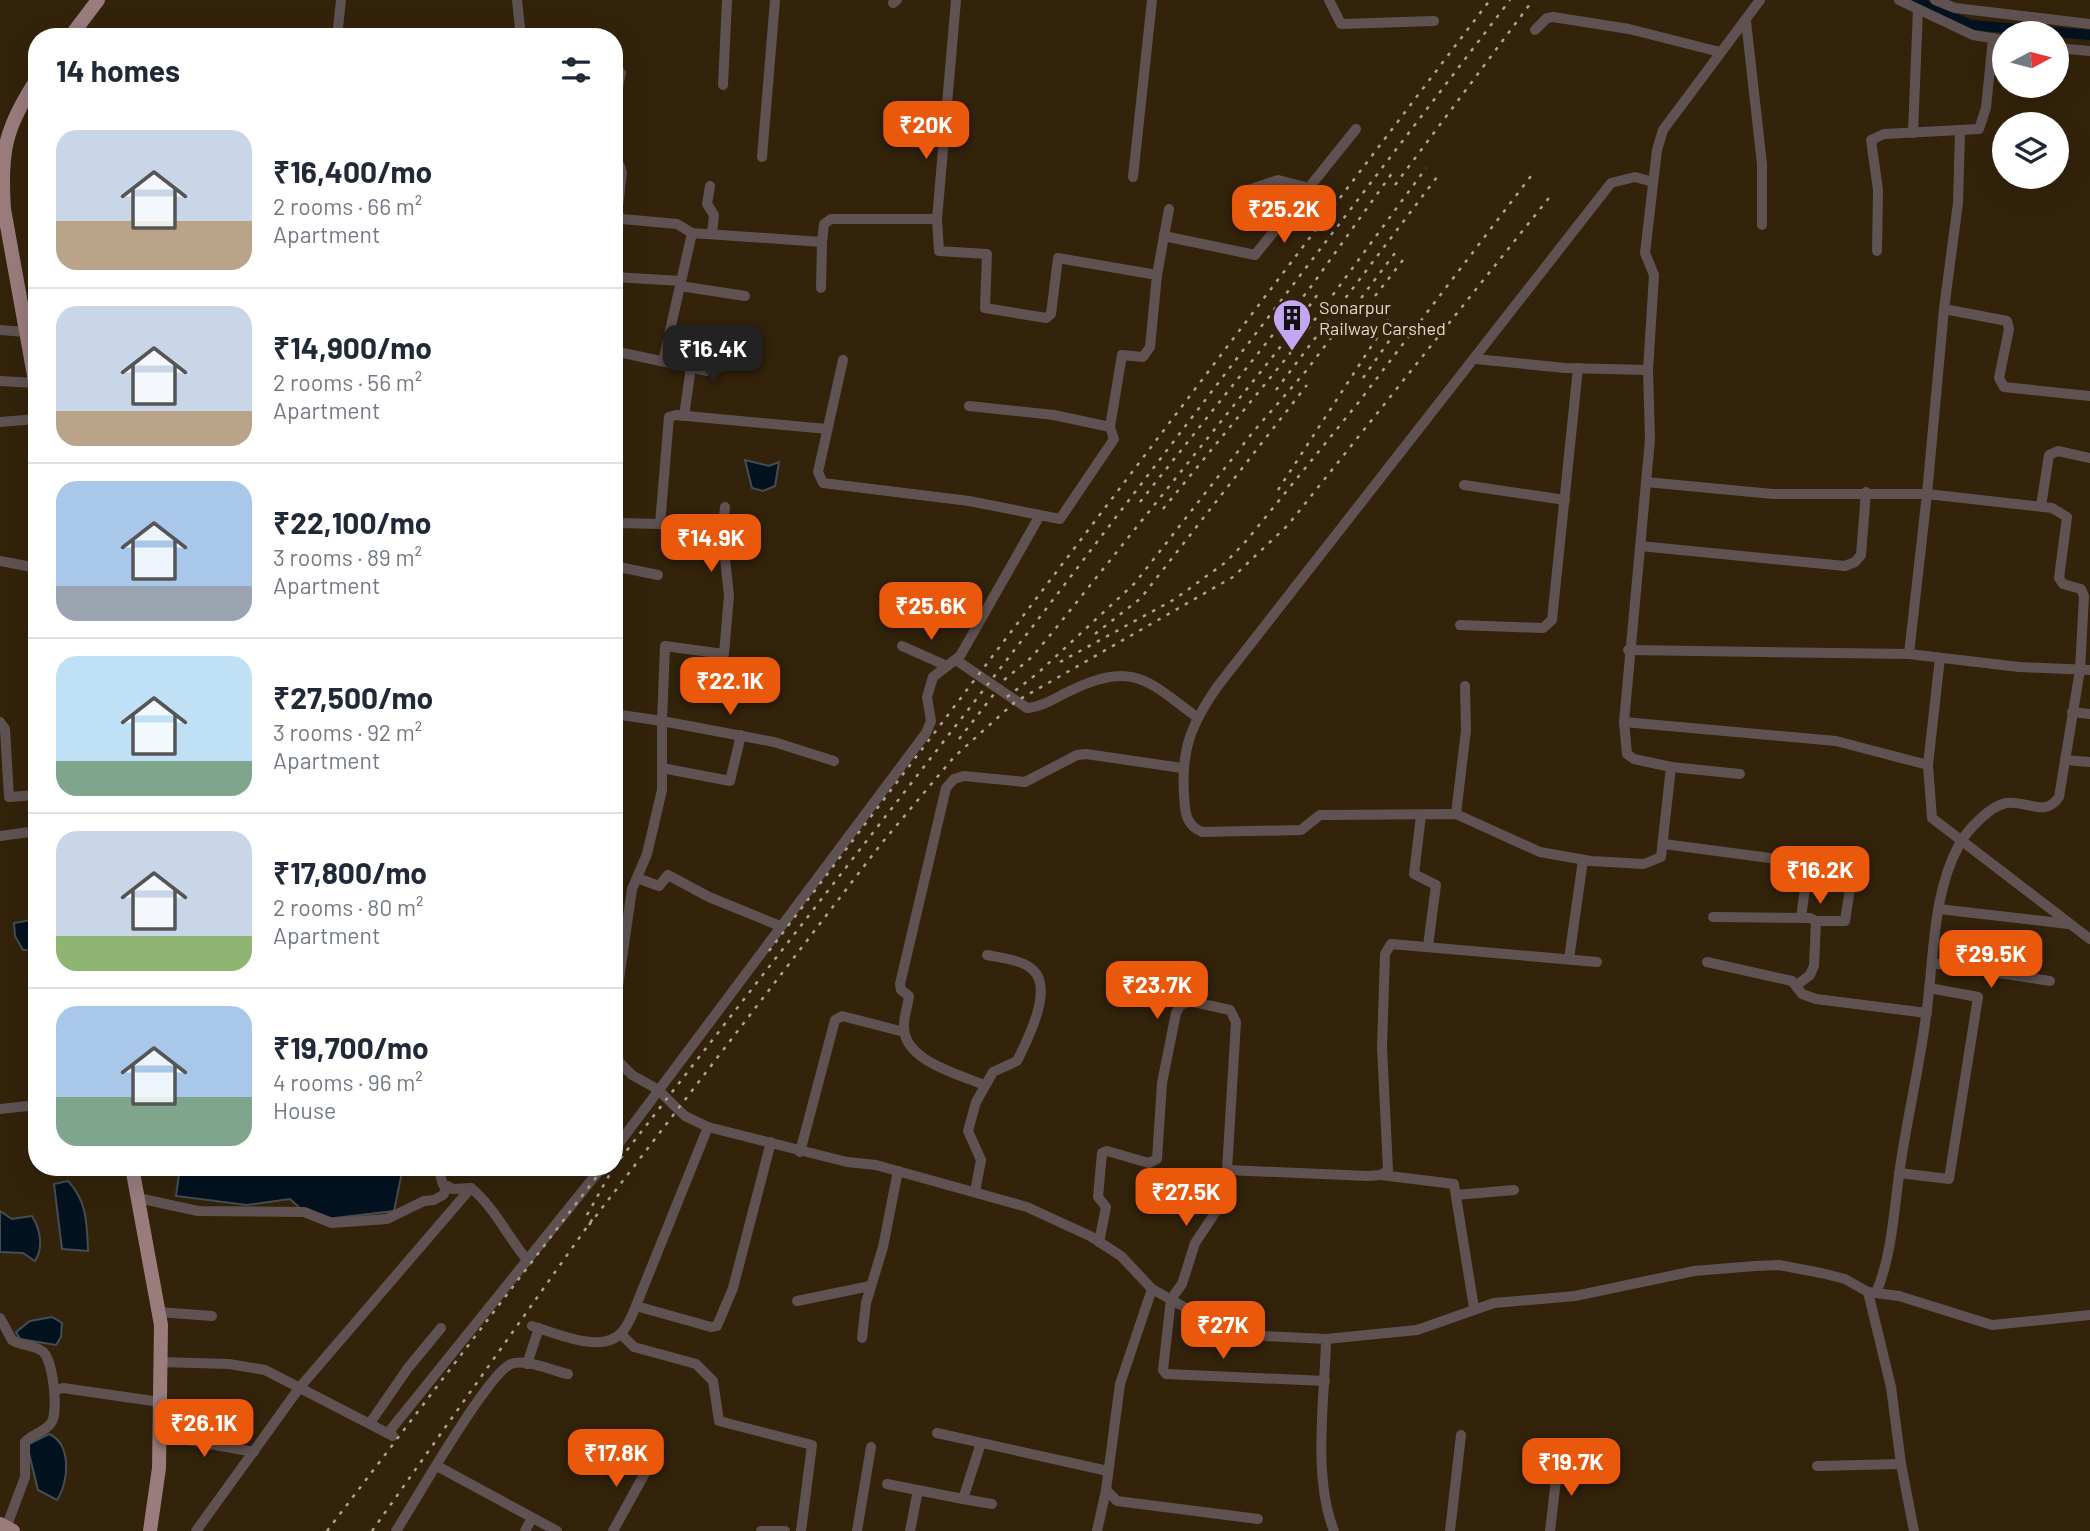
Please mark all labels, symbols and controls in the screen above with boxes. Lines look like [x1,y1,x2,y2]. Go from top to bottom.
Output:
north arrow [1992,21,2068,98]
map controls [1992,21,2069,189]
icon: filters [557,51,595,89]
text: 14 homes [56,52,180,88]
pin: ₹20K [885,102,967,161]
text: ₹20K [899,110,953,138]
button: layers [1992,112,2069,189]
text: ₹16,400/mo [273,153,432,189]
icon: home [112,158,196,242]
pin: ₹25.2K [1227,186,1341,245]
text: 2 rooms · 66 m² [273,192,422,220]
text: ₹25.2K [1248,194,1320,222]
text: Apartment [273,220,380,248]
place label: Sonarpur Railway Carshed [1319,296,1446,339]
building icon: Sonarpur Railway Carshed [1271,297,1313,352]
pin: ₹16.4K [656,326,770,385]
text: ₹14,900/mo [273,329,432,365]
icon: home [112,334,196,418]
text: ₹16.4K [679,334,747,362]
text: 2 rooms · 56 m² [273,368,422,396]
text: Apartment [273,396,380,424]
text: ₹22,100/mo [273,504,432,540]
icon: home [112,509,196,593]
pin: ₹14.9K [654,514,768,574]
text: ₹14.9K [677,523,745,551]
text: 3 rooms · 89 m² [273,543,422,571]
text: Apartment [273,571,380,599]
pin: ₹25.6K [874,582,988,642]
text: ₹25.6K [895,591,967,619]
pin: ₹22.1K [673,658,787,717]
text: ₹22.1K [696,666,764,694]
text: ₹27,500/mo [273,679,433,715]
icon: home [112,684,196,768]
text: 3 rooms · 92 m² [273,718,422,746]
text: Apartment [273,746,380,774]
pin: ₹16.2K [1763,846,1877,906]
text: ₹17,800/mo [273,854,427,890]
text: ₹16.2K [1786,855,1854,883]
icon: home [112,859,196,943]
text: 2 rooms · 80 m² [273,893,423,921]
text: Apartment [273,921,380,949]
pin: ₹29.5K [1934,930,2048,990]
text: ₹29.5K [1955,939,2027,967]
pin: ₹23.7K [1100,962,1214,1021]
text: ₹23.7K [1122,970,1192,998]
text: ₹19,700/mo [273,1029,429,1065]
icon: home [112,1034,196,1118]
text: 4 rooms · 96 m² [273,1068,423,1096]
text: House [273,1096,336,1124]
pin: ₹27.5K [1129,1168,1243,1228]
text: ₹27.5K [1152,1177,1220,1205]
pin: ₹27K [1182,1302,1264,1361]
text: ₹27K [1197,1310,1249,1338]
pin: ₹26.1K [147,1400,261,1459]
text: ₹26.1K [170,1408,238,1436]
pin: ₹17.8K [559,1430,673,1489]
text: ₹17.8K [584,1438,648,1466]
pin: ₹19.7K [1514,1438,1628,1498]
text: ₹19.7K [1538,1447,1604,1475]

